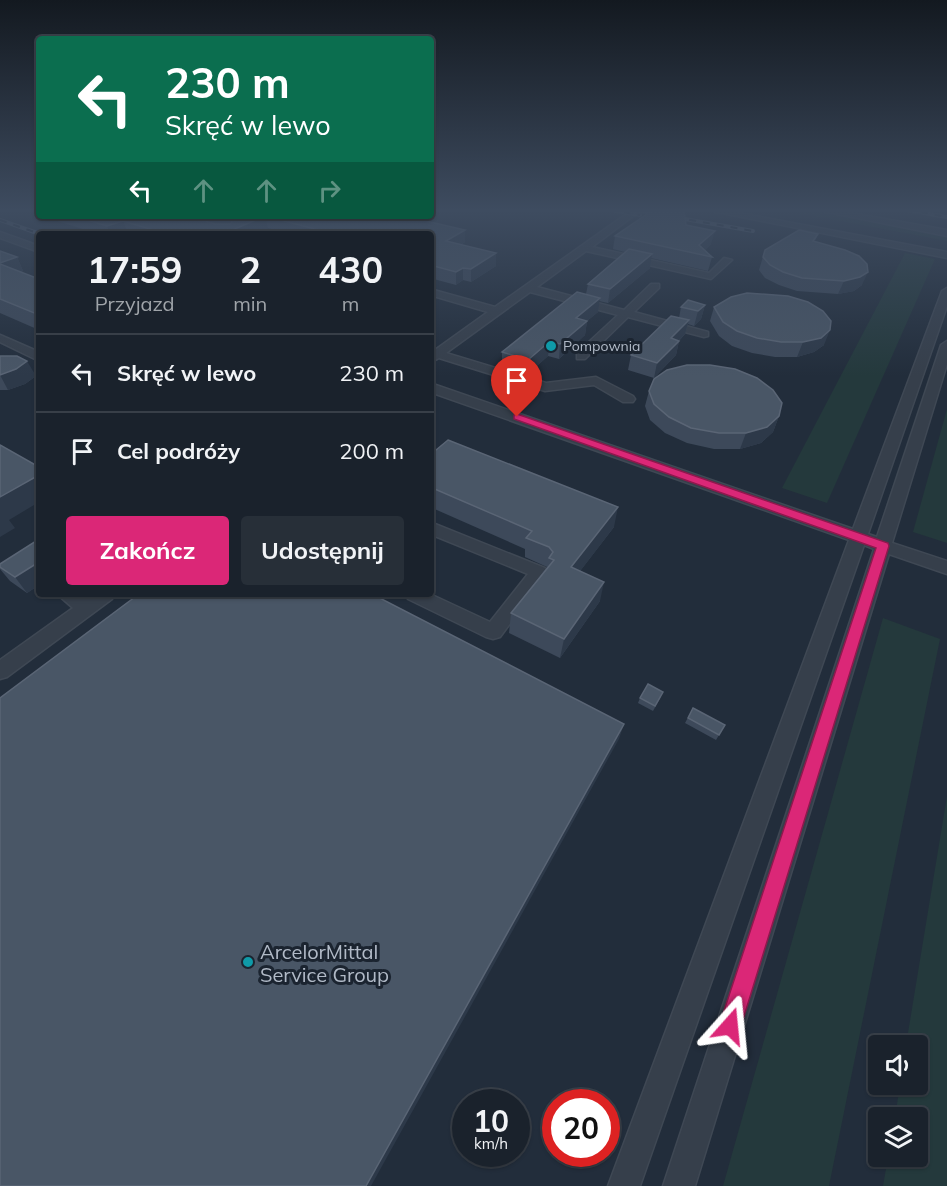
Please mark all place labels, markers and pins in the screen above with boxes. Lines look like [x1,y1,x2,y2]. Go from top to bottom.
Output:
place label: Pompownia [563,337,640,355]
marker: Pompownia [544,339,558,353]
pin [491,355,542,417]
place label: ArcelorMittal Service Group [260,939,389,987]
marker: ArcelorMittal Service Group [241,955,255,969]

